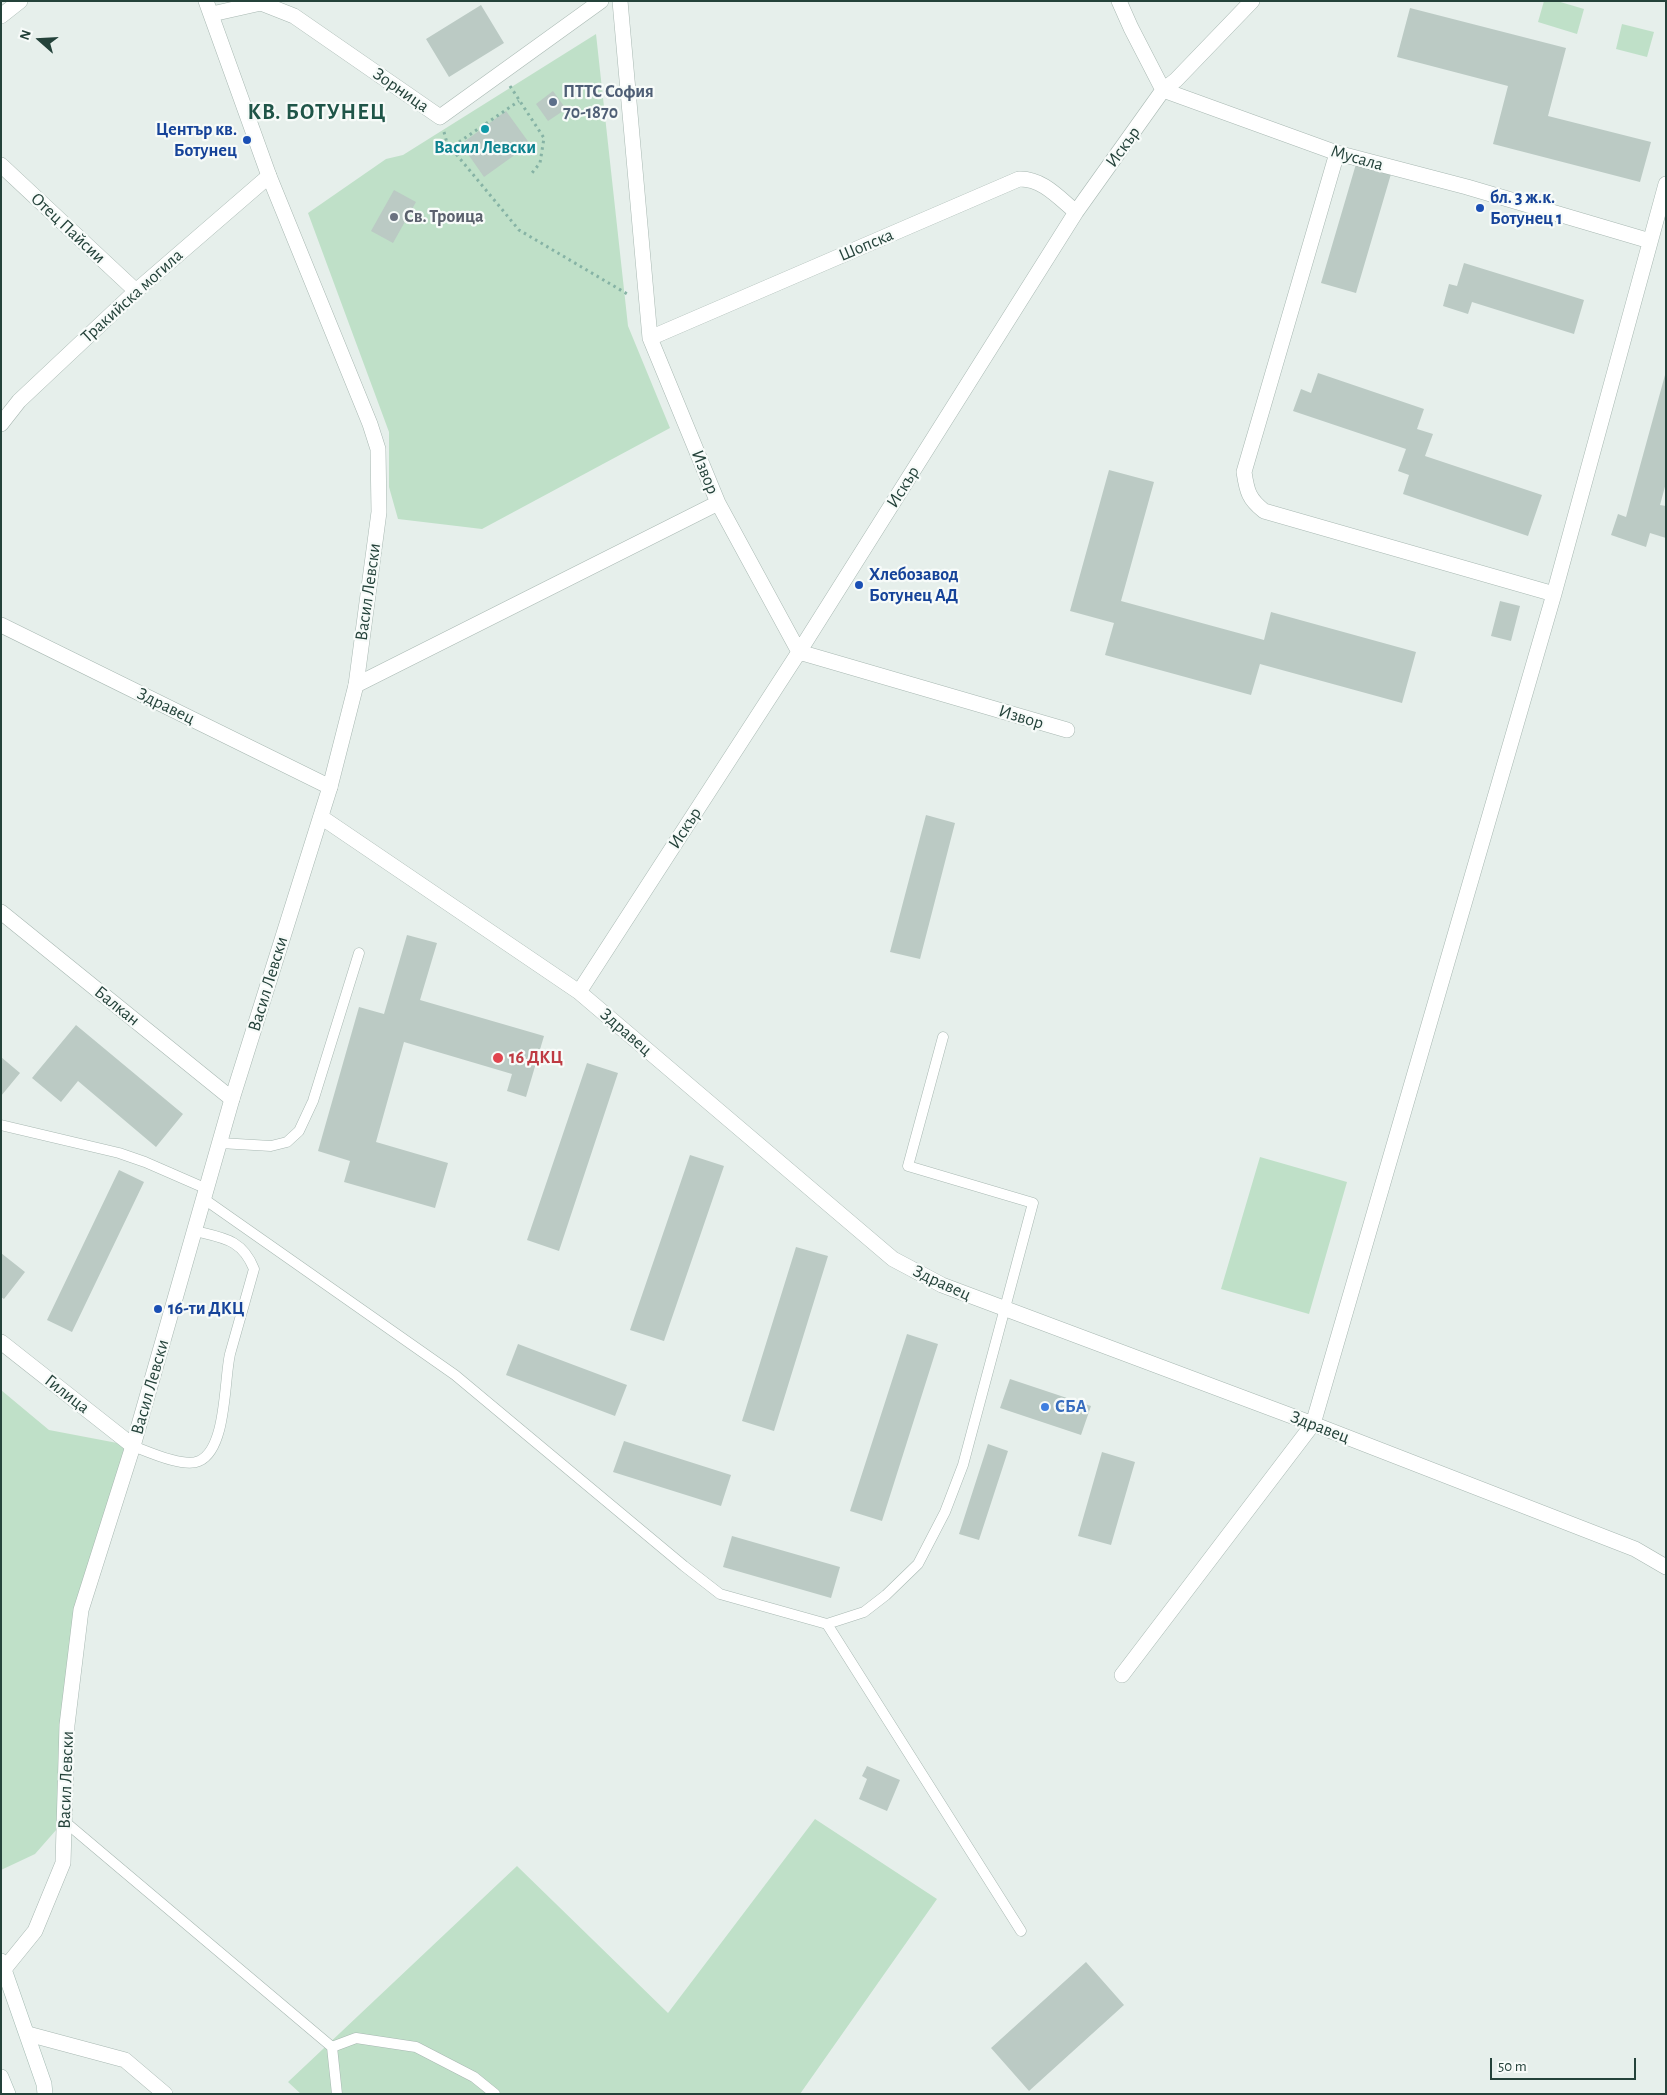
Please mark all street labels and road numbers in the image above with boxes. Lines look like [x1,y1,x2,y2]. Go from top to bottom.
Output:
street label: Зорница [369,63,433,117]
street label: Искър [1101,122,1145,172]
street label: Мусала [1328,140,1386,176]
street label: Отец Пайсии [26,188,110,268]
street label: Шопска [835,224,897,266]
street label: Тракийска могила [77,245,187,347]
street label: Извор [686,447,724,497]
street label: Искър [882,462,924,512]
street label: Васил Левски [350,542,386,642]
street label: Здравец [133,683,199,729]
street label: Извор [996,700,1046,734]
street label: Искър [664,803,706,853]
street label: Васил Левски [243,934,293,1034]
street label: Балкан [90,981,144,1031]
street label: Здравец [596,1004,656,1060]
street label: Здравец [909,1260,975,1306]
street label: Васил Левски [126,1337,174,1437]
street label: Гилица [40,1370,94,1418]
street label: Здравец [1287,1406,1353,1448]
street label: Васил Левски [53,1731,79,1829]

